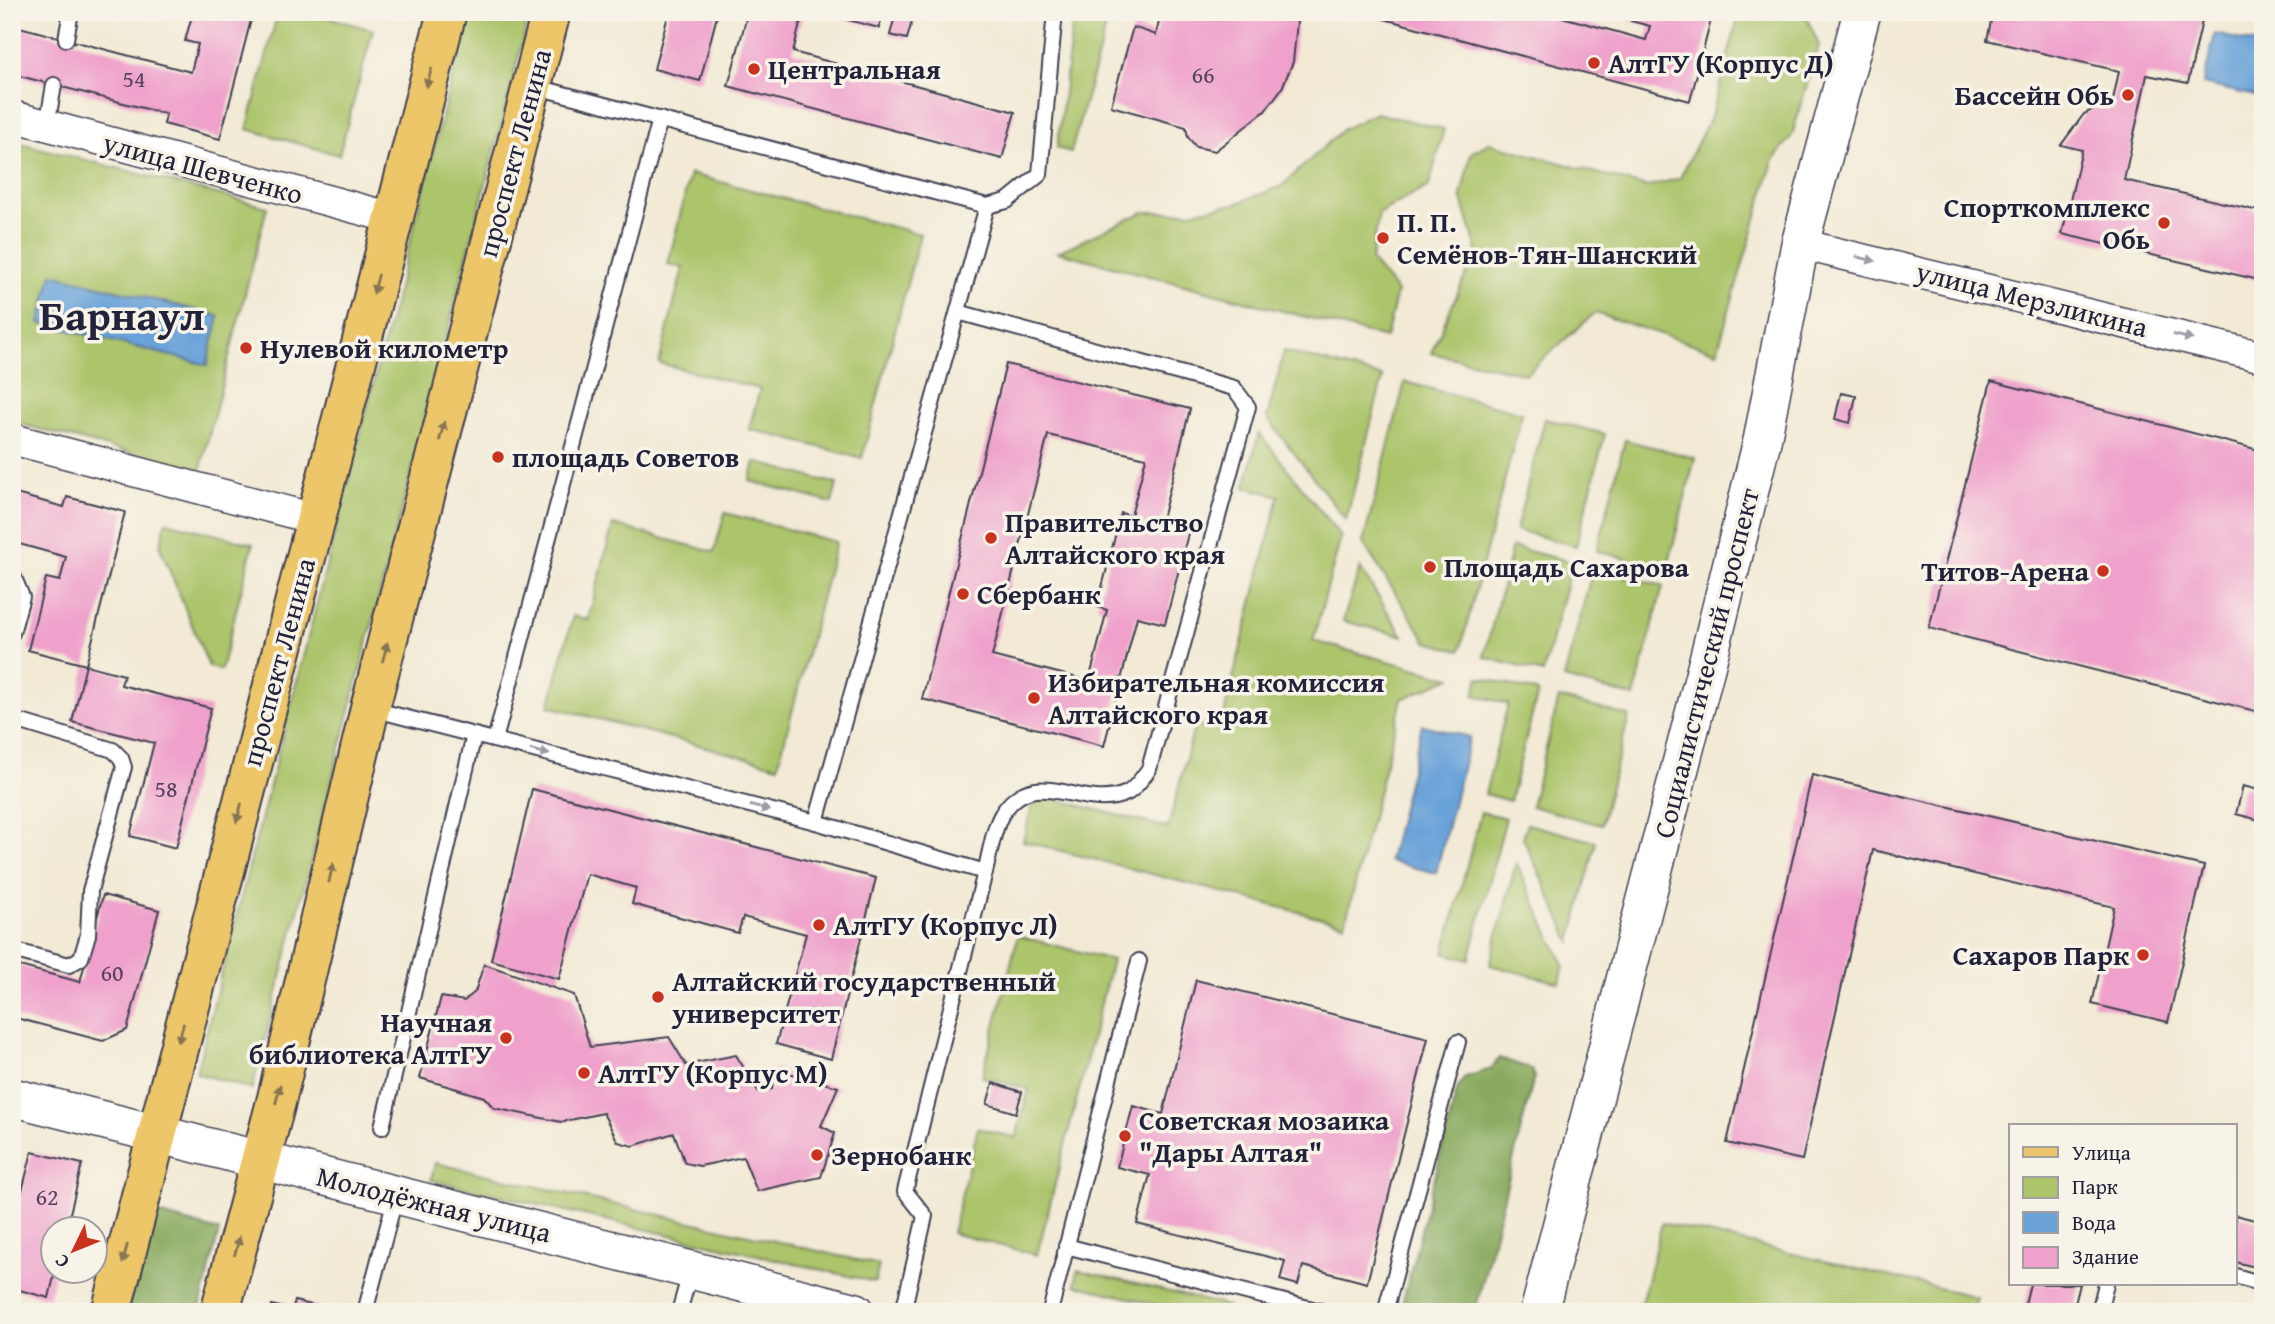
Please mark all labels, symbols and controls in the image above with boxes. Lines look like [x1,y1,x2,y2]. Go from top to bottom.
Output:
place label: АлтГУ (Корпус Д) [1608,42,1834,83]
street label: проспект Ленина [466,43,561,262]
place label: Центральная [768,48,941,89]
marker: АлтГУ (Корпус Д) [1586,55,1602,71]
house number: 66 [1191,57,1215,92]
house number: 54 [122,61,146,96]
marker: Центральная [746,61,762,77]
one-way arrow [424,68,434,89]
place label: Бассейн Обь [1955,74,2114,115]
marker: Бассейн Обь [2120,87,2136,103]
street label: улица Шевченко [98,121,308,214]
place label: Спорткомплекс Обь [1944,186,2150,259]
place label: П. П. Семёнов-Тян-Шанский [1397,201,1697,274]
marker: Спорткомплекс Обь [2156,215,2172,231]
marker: П. П. Семёнов-Тян-Шанский [1375,230,1391,246]
street label: улица Мерзликина [1911,250,2153,347]
one-way arrow [1856,254,1878,265]
one-way arrow [370,274,381,296]
district label: Барнаул [39,284,205,345]
place label: Нулевой километр [260,327,508,368]
one-way arrow [2172,332,2194,343]
marker: Нулевой километр [238,340,254,356]
one-way arrow [437,420,448,442]
place label: площадь Советов [512,436,740,477]
marker: площадь Советов [490,449,506,465]
street label: Социалистический проспект [1642,483,1769,842]
place label: Правительство Алтайского края [1005,501,1225,574]
marker: Правительство Алтайского края [983,530,999,546]
place label: Площадь Сахарова [1444,546,1690,587]
place label: Титов-Арена [1921,550,2090,591]
street label: проспект Ленина [230,552,325,771]
marker: Площадь Сахарова [1422,559,1438,575]
marker: Титов-Арена [2095,563,2111,579]
place label: Сбербанк [977,573,1101,614]
marker: Сбербанк [955,586,971,602]
one-way arrow [380,641,391,663]
place label: Избирательная комиссия Алтайского края [1048,661,1384,734]
marker: Избирательная комиссия Алтайского края [1026,690,1042,706]
one-way arrow [529,747,551,758]
house number: 58 [154,771,178,806]
one-way arrow [233,802,244,824]
one-way arrow [750,803,772,814]
one-way arrow [326,862,337,884]
place label: АлтГУ (Корпус Л) [833,904,1058,945]
marker: АлтГУ (Корпус Л) [811,917,827,933]
place label: Сахаров Парк [1953,934,2130,975]
marker: Сахаров Парк [2135,947,2151,963]
house number: 60 [100,955,124,990]
place label: Алтайский государственный университет [671,960,1056,1033]
marker: Алтайский государственный университет [650,989,666,1005]
place label: Научная библиотека АлтГУ [249,1001,493,1074]
one-way arrow [175,1022,186,1044]
marker: Научная библиотека АлтГУ [498,1030,514,1046]
place label: АлтГУ (Корпус М) [598,1052,828,1093]
marker: АлтГУ (Корпус М) [576,1065,592,1081]
one-way arrow [273,1083,284,1105]
place label: Советская мозаика "Дары Алтая" [1139,1099,1390,1172]
legend [2009,1124,2236,1286]
marker: Советская мозаика "Дары Алтая" [1117,1128,1133,1144]
place label: Зернобанк [831,1134,972,1175]
text: Улица [2072,1137,2131,1168]
marker: Зернобанк [809,1147,825,1163]
street label: Молодёжная улица [313,1155,556,1253]
text: Парк [2072,1171,2118,1202]
house number: 62 [35,1179,59,1214]
text: Вода [2072,1207,2116,1238]
north arrow [38,1216,108,1286]
one-way arrow [232,1235,243,1257]
text: Здание [2072,1241,2139,1272]
one-way arrow [119,1243,130,1265]
text: С [47,1248,75,1275]

